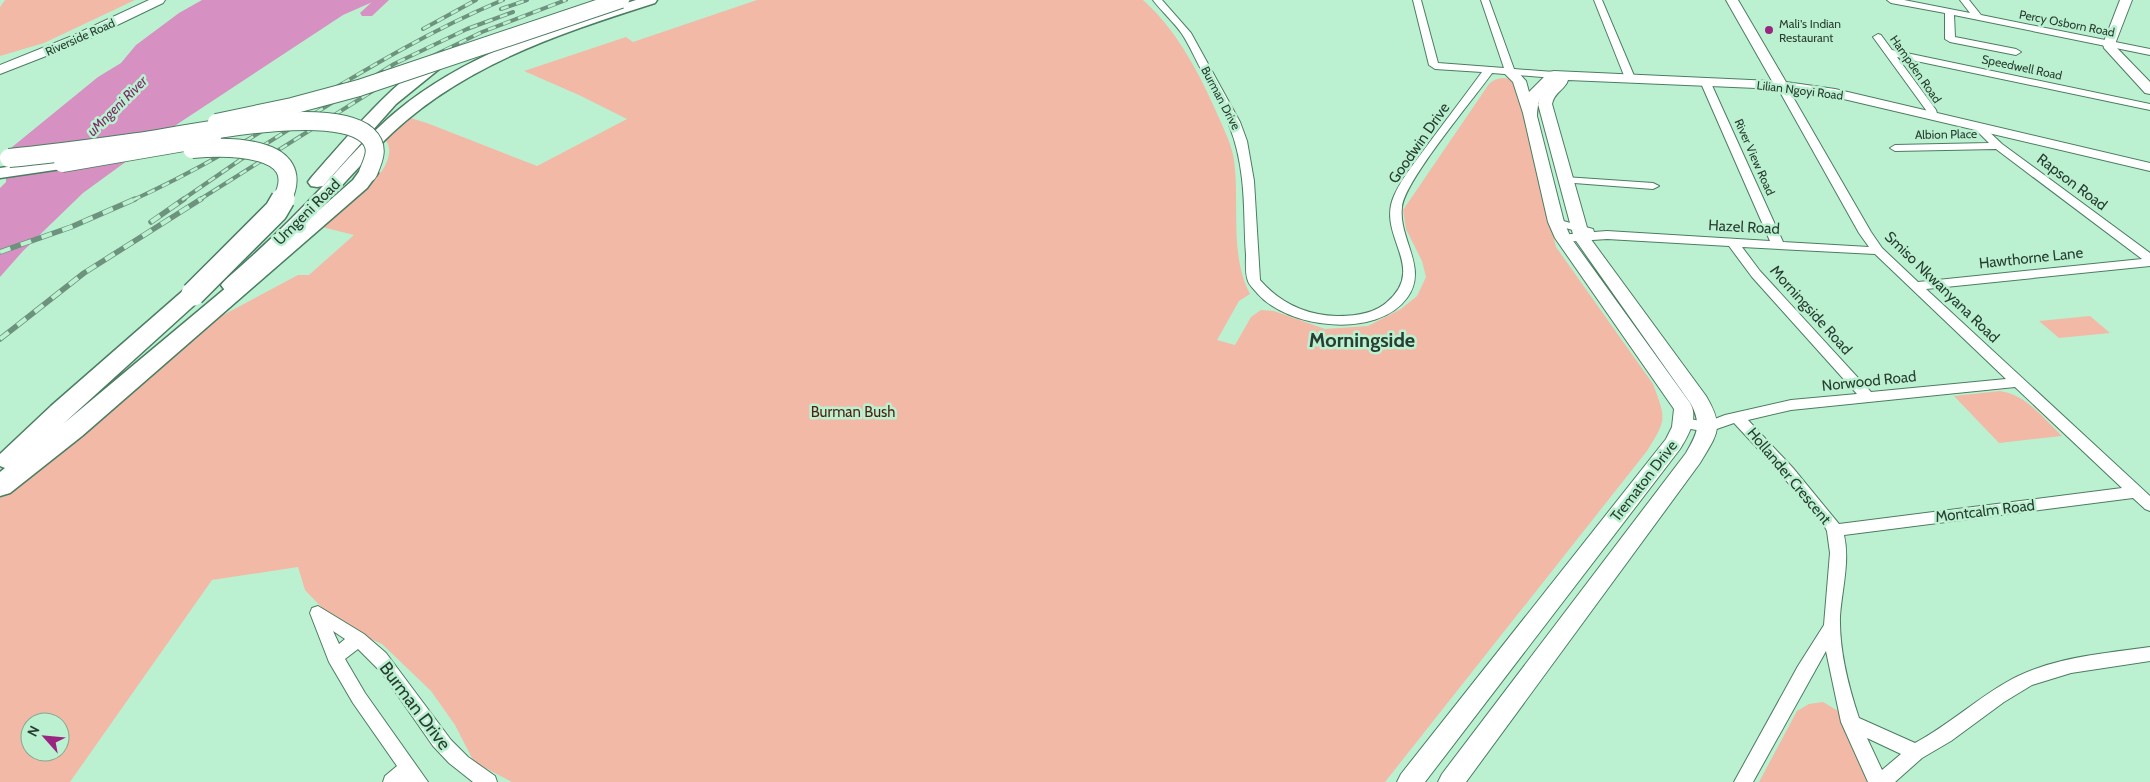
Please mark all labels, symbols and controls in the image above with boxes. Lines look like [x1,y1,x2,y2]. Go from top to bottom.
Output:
street label: Percy Osborn Road [2018,6,2116,40]
street label: Riverside Road [43,15,117,59]
place label: Mali's Indian Restaurant [1779,16,1841,45]
marker: Mali's Indian Restaurant [1763,24,1775,36]
street label: Hampden Road [1887,32,1945,106]
street label: Speedwell Road [1980,51,2064,83]
street label: Burman Drive [1198,64,1244,132]
water label: uMngeni River [83,72,151,140]
street label: Lilian Ngoyi Road [1756,77,1844,103]
street label: Goodwin Drive [1385,99,1454,187]
street label: River View Road [1731,116,1779,198]
street label: Albion Place [1915,126,1977,142]
street label: Rapson Road [2033,150,2111,214]
street label: Umgeni Road [270,175,344,249]
street label: Hazel Road [1708,216,1780,238]
street label: Smiso Nkwanyana Road [1881,228,2003,346]
street label: Hawthorne Lane [1978,244,2084,272]
street label: Morningside Road [1766,262,1856,358]
district label: Morningside [1309,328,1415,352]
street label: Norwood Road [1821,367,1917,395]
park label: Burman Bush [811,403,895,421]
street label: Hollander Crescent [1743,424,1835,528]
street label: Trematon Drive [1607,437,1681,525]
street label: Montcalm Road [1934,496,2036,526]
street label: Burman Drive [375,658,455,754]
north arrow [20,712,70,762]
text: N [23,723,44,740]

